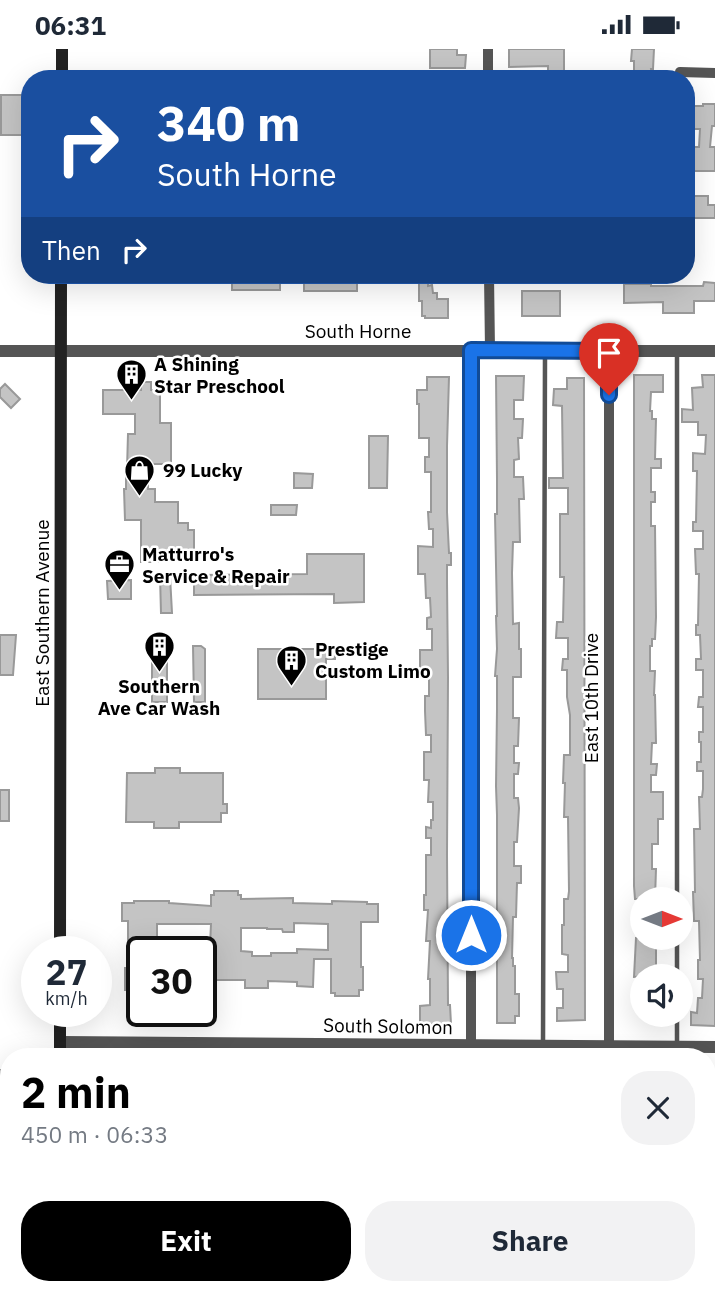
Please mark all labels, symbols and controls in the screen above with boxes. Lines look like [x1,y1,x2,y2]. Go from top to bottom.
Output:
text: 06:31 [35,8,106,42]
text: 340 m [157,91,301,154]
icon: right [42,98,133,189]
text: South Horne [157,153,337,195]
icon: right [115,231,153,269]
text: Then [42,233,101,267]
street label: South Horne [305,319,411,343]
pin [579,323,639,395]
icon: arrive [590,334,628,372]
place label: A Shining Star Preschool [154,352,285,398]
building icon: A Shining Star Preschool [114,358,148,402]
shop icon: 99 Lucky [123,453,157,497]
place label: 99 Lucky [163,458,243,482]
street label: East Southern Avenue [30,519,54,707]
place label: Matturro's Service & Repair [142,542,290,588]
office icon: Matturro's Service & Repair [102,548,136,592]
building icon: Southern Ave Car Wash [142,630,176,674]
street label: East 10th Drive [579,633,603,763]
place label: Prestige Custom Limo [315,637,431,683]
building icon: Prestige Custom Limo [275,643,309,687]
place label: Southern Ave Car Wash [98,674,220,720]
north arrow [630,887,693,950]
map controls [630,887,693,1027]
position arrow [434,898,508,972]
speed limit sign: 30 [126,936,217,1027]
text: 27 [45,949,88,995]
button: sound [630,964,693,1027]
text: km/h [45,987,88,1010]
street label: South Solomon [323,1013,453,1039]
text: 2 min [21,1065,131,1120]
button: close [621,1071,695,1145]
text: 450 m · 06:33 [21,1119,168,1149]
button: Exit [21,1201,351,1281]
button: Share [365,1201,695,1281]

